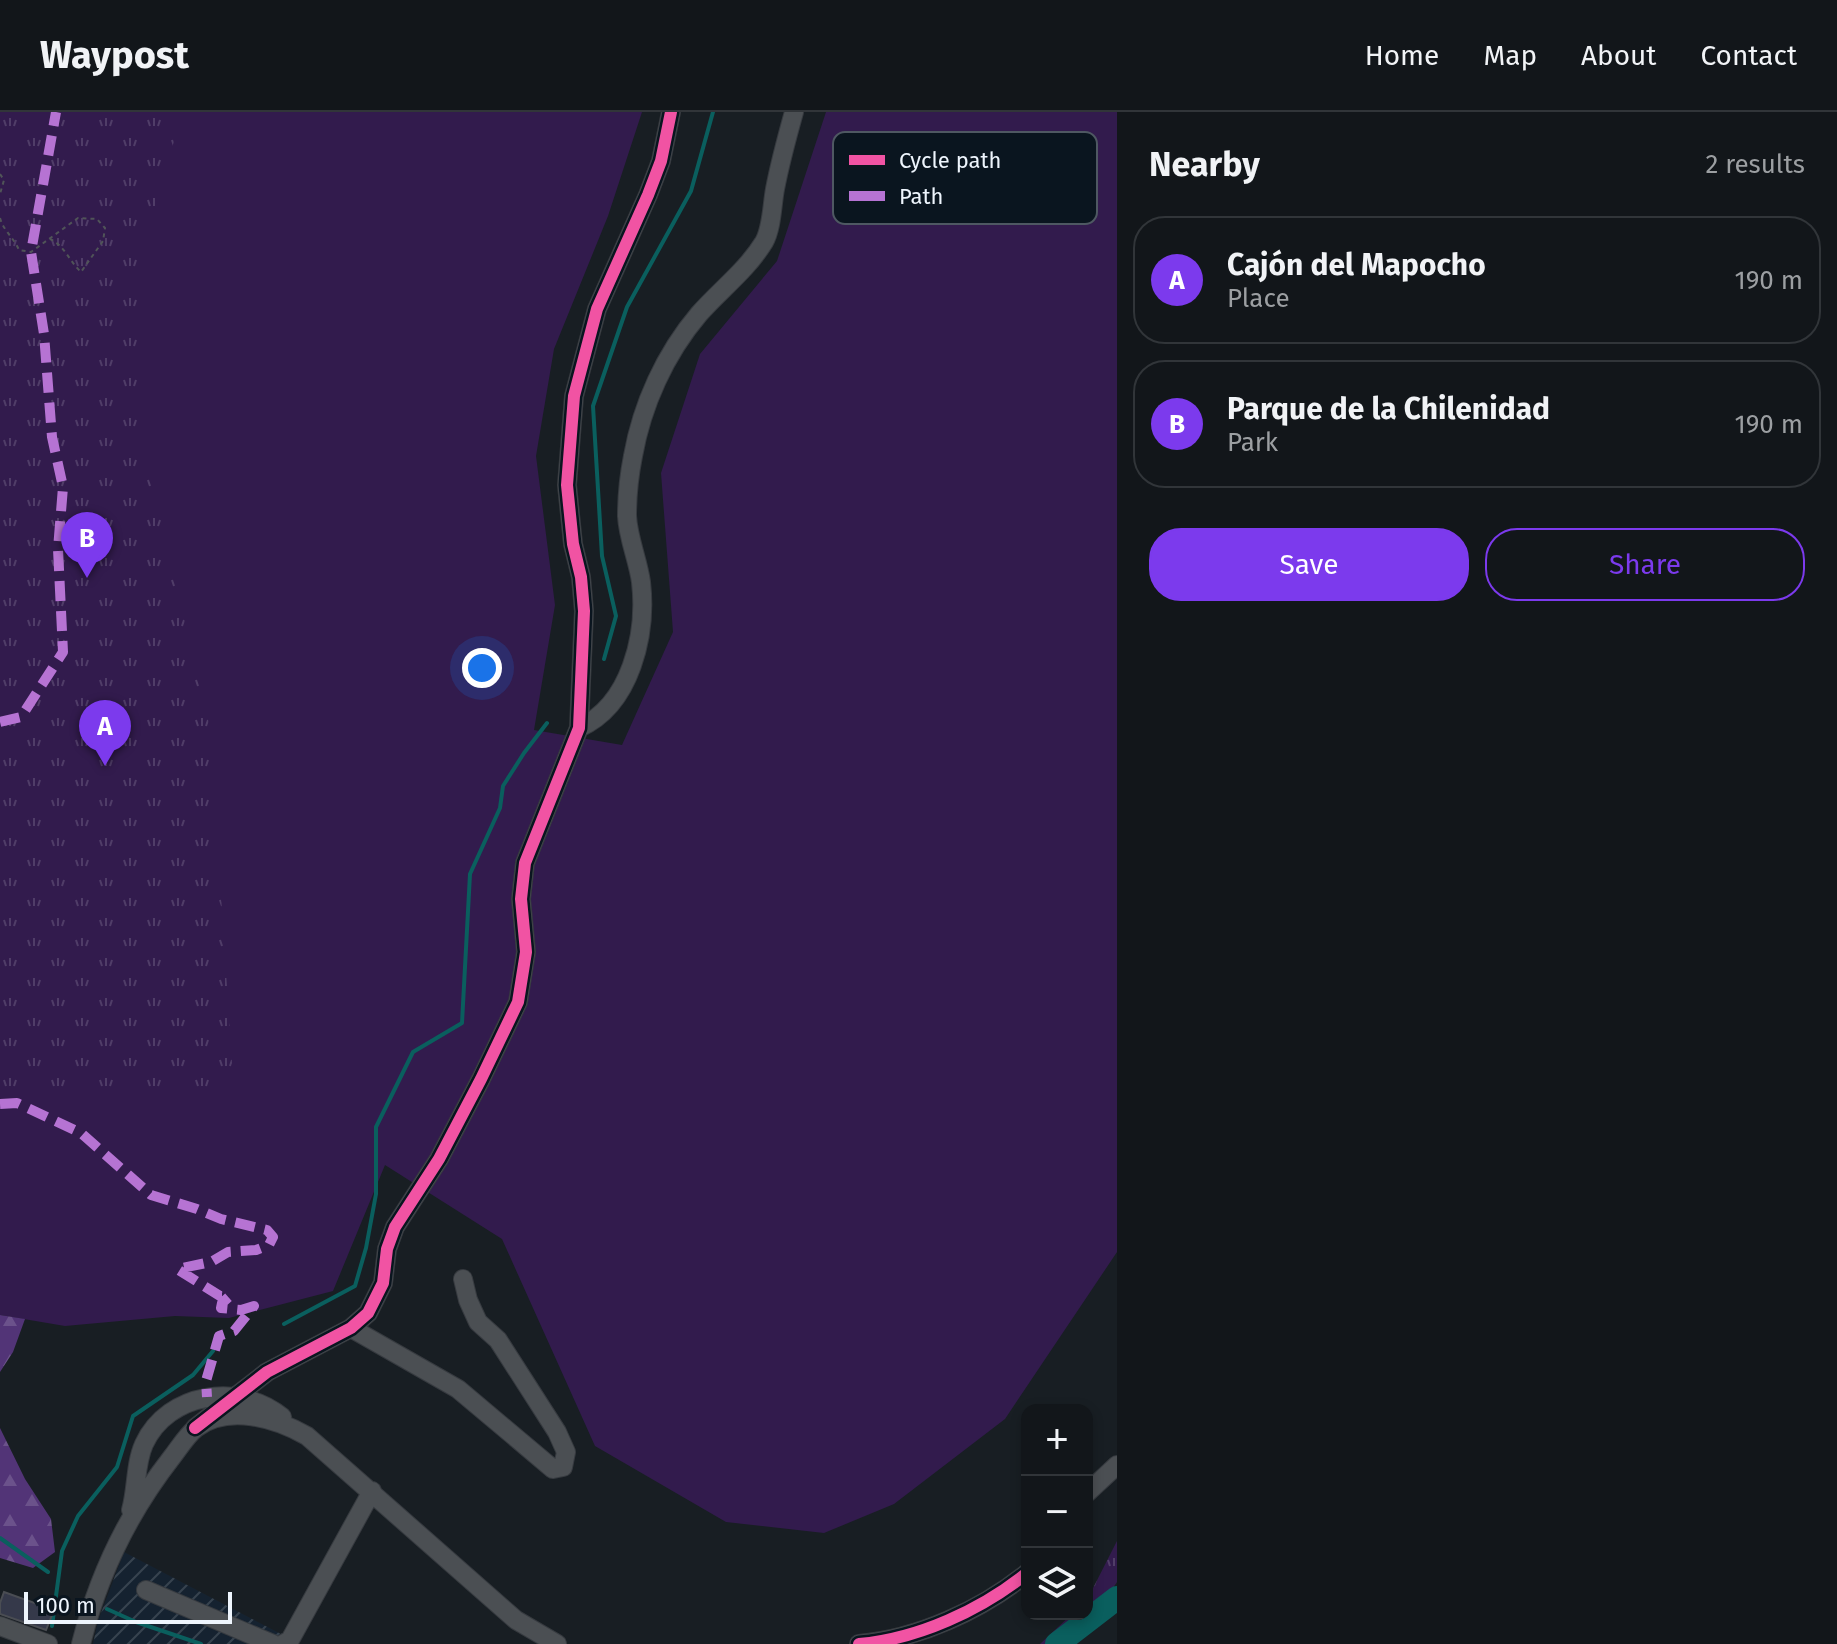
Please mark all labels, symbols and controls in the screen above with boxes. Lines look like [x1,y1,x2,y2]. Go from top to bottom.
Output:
text: Waypost [40,32,189,78]
text: Home [1365,39,1439,72]
text: Map [1483,39,1537,72]
text: About [1581,39,1656,72]
text: Contact [1700,39,1797,72]
legend [833,132,1097,224]
text: Nearby [1149,144,1260,185]
text: Cycle path [899,147,1001,174]
text: 2 results [1705,149,1805,180]
text: Path [899,183,943,210]
text: Cajón del Mapocho [1227,247,1486,283]
text: A [1169,265,1185,296]
text: 190 m [1734,265,1803,296]
text: Place [1227,283,1290,314]
text: Parque de la Chilenidad [1227,391,1550,427]
text: B [1169,409,1185,440]
text: 190 m [1734,409,1803,440]
text: Park [1227,427,1278,458]
pin: B [61,512,113,578]
button: Save [1149,528,1469,601]
button: Share [1485,528,1805,601]
your location [462,648,502,688]
pin: A [79,700,131,766]
map controls [1021,1404,1093,1620]
button: + [1021,1404,1093,1476]
button: − [1021,1476,1093,1548]
button: layers [1021,1548,1093,1620]
scale bar [24,1588,232,1624]
text: 100 m [36,1592,95,1619]

